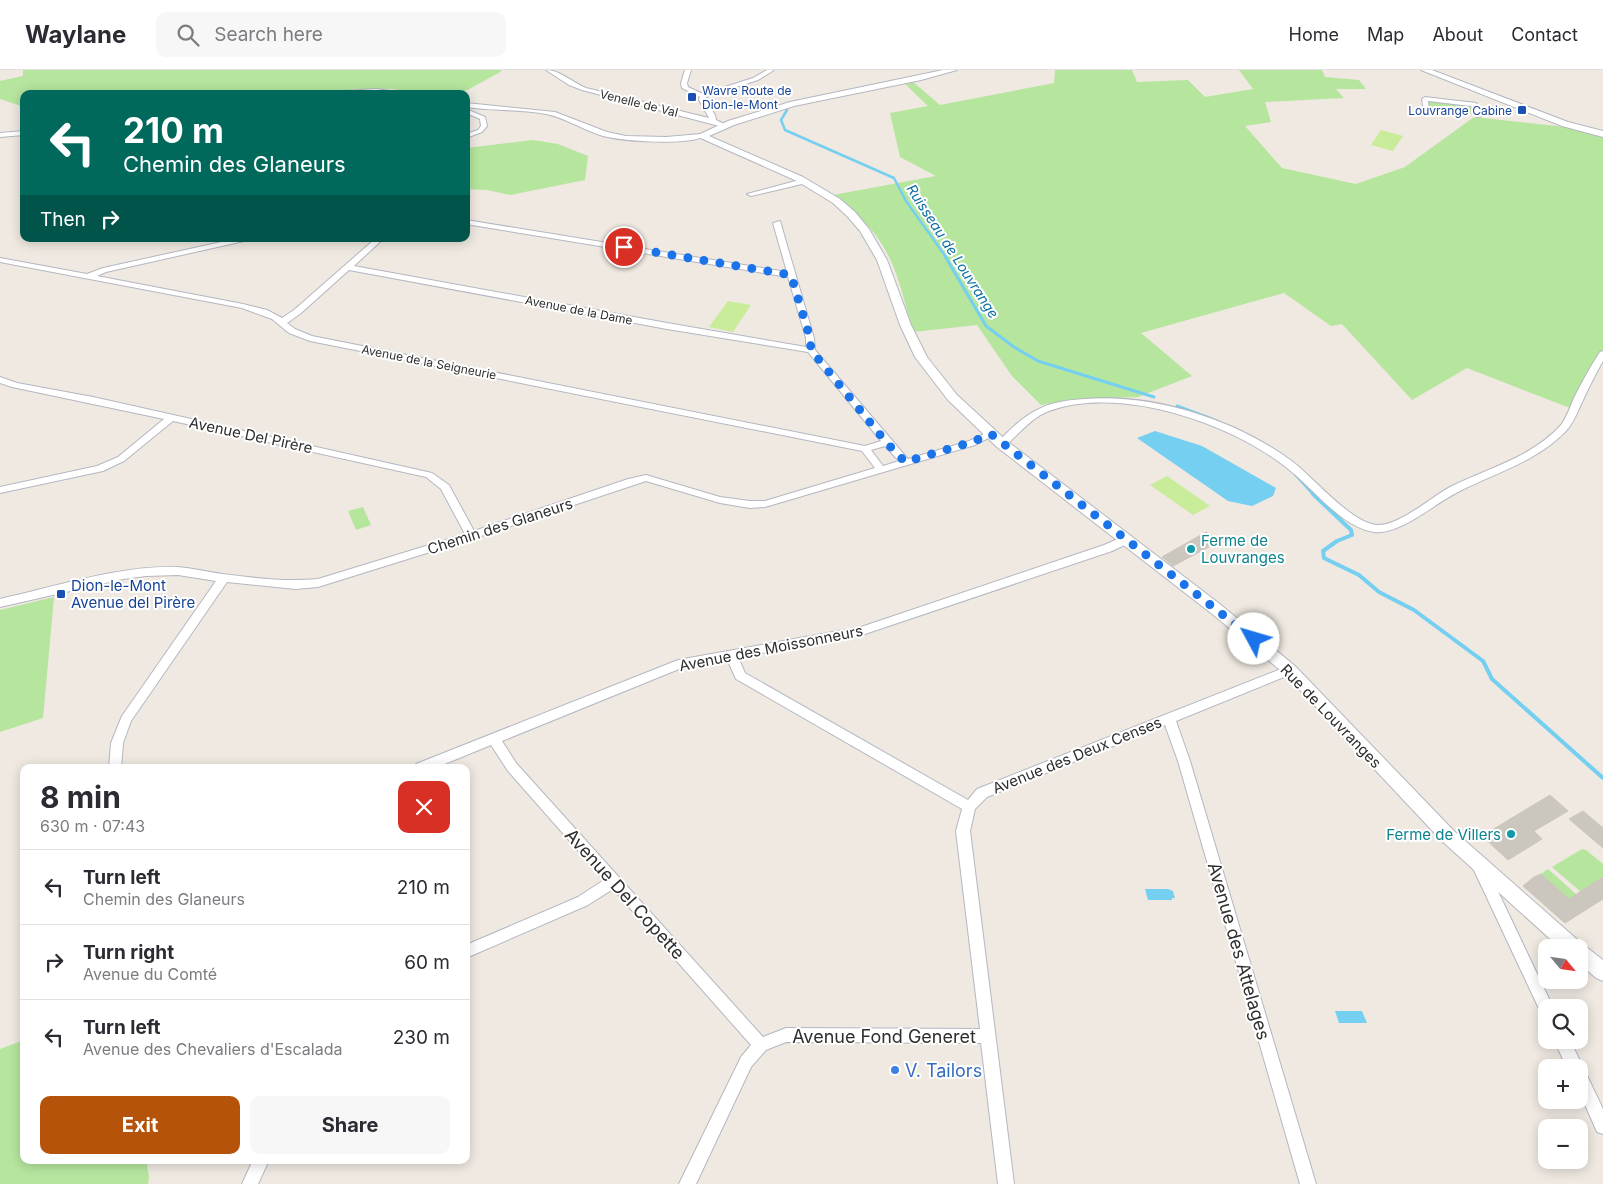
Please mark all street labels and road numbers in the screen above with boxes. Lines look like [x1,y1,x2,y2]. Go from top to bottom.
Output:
street label: Venelle de Val [598,86,680,120]
street label: Avenue de la Dame [524,292,634,328]
street label: Avenue de la Seigneurie [360,342,498,382]
street label: Avenue Del Pirère [187,413,315,457]
street label: Chemin des Glaneurs [425,493,575,558]
street label: Avenue des Moissonneurs [677,621,865,675]
street label: Rue de Louvranges [1277,660,1386,772]
street label: Avenue des Deux Censes [990,712,1165,798]
street label: Avenue Del Copette [561,824,689,964]
street label: Avenue des Attelages [1204,860,1274,1042]
street label: Avenue Fond Generet [792,1026,976,1047]

